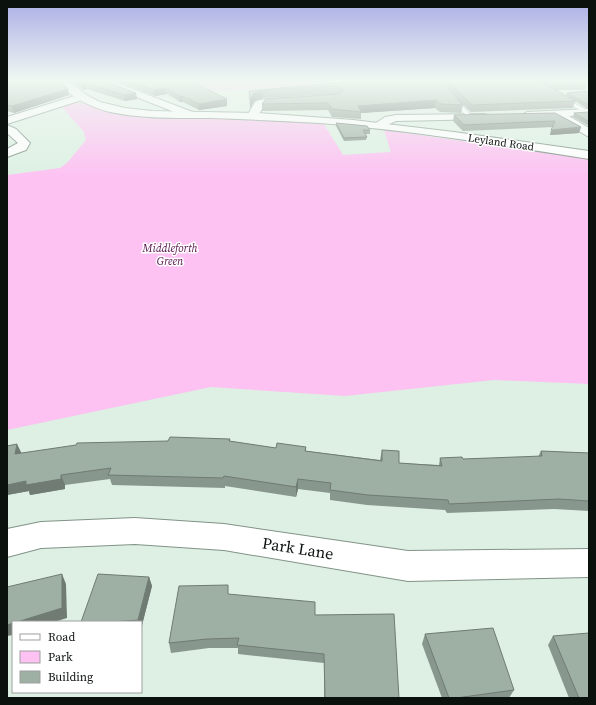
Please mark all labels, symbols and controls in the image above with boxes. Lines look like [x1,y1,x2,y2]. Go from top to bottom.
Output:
street label: Leyland Road [467,130,536,155]
park label: Middleforth Green [141,241,198,269]
street label: Park Lane [261,532,335,564]
legend [12,621,142,693]
text: Road [48,629,75,645]
text: Park [48,649,73,665]
text: Building [48,669,93,685]

